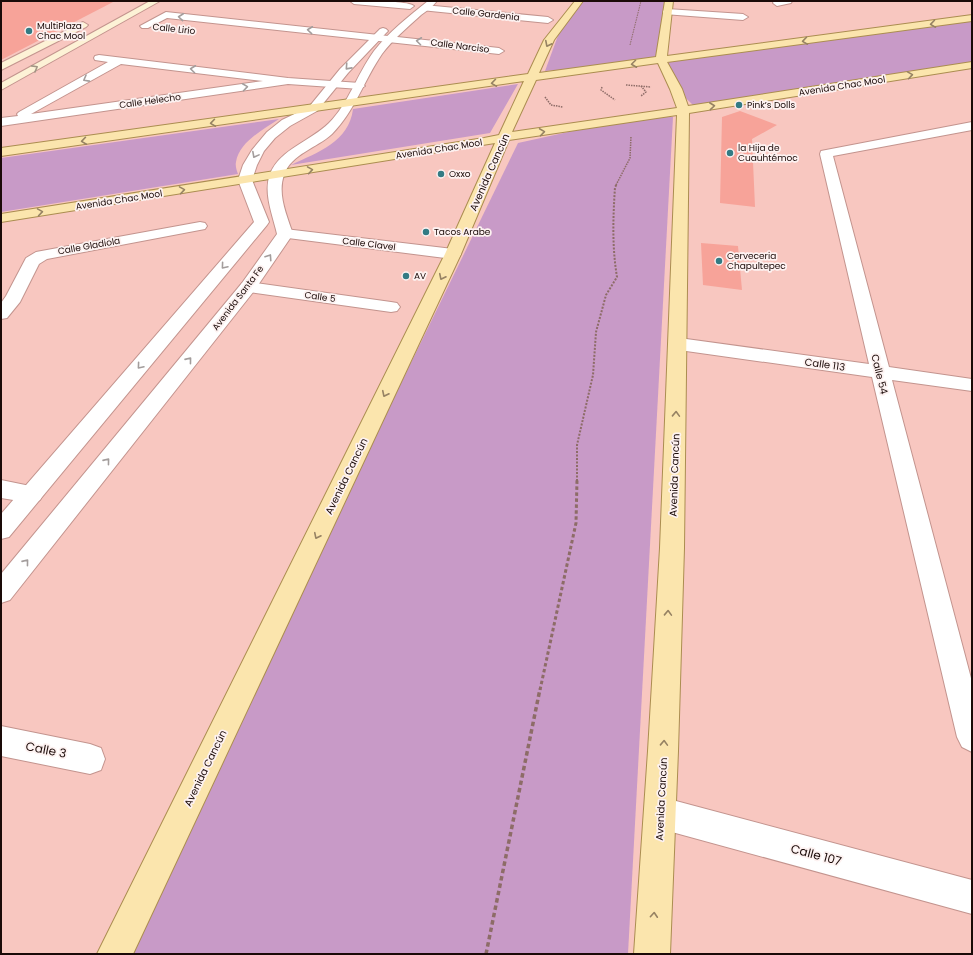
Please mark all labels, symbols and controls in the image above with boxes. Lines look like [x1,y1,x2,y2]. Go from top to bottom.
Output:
street label: Calle Gardenia [452,4,520,24]
one-way arrow [178,12,184,21]
one-way arrow [930,19,936,28]
place label: MultiPlaza Chac Mool [37,20,85,42]
street label: Calle Lirio [152,21,196,37]
marker: MultiPlaza Chac Mool [24,26,34,36]
one-way arrow [307,26,313,35]
street label: Calle Narciso [430,36,490,56]
one-way arrow [801,36,808,45]
one-way arrow [416,37,422,46]
one-way arrow [545,40,553,47]
one-way arrow [631,59,637,68]
one-way arrow [345,62,352,70]
one-way arrow [31,65,38,72]
one-way arrow [190,65,196,74]
one-way arrow [907,71,913,80]
street label: Avenida Chac Mool [798,73,886,99]
one-way arrow [83,75,90,82]
one-way arrow [491,78,497,87]
one-way arrow [242,83,248,92]
street label: Calle Helecho [118,91,182,111]
place label: Pink’s Dolls [747,99,795,111]
marker: Pink’s Dolls [734,100,744,110]
one-way arrow [709,102,715,111]
one-way arrow [210,118,216,127]
one-way arrow [539,128,545,137]
street label: Avenida Cancún [466,131,513,213]
one-way arrow [81,136,87,145]
street label: Avenida Chac Mool [395,136,483,162]
place label: la Hija de Cuauhtémoc [738,142,798,164]
marker: la Hija de Cuauhtémoc [725,148,735,158]
one-way arrow [252,151,260,158]
one-way arrow [307,166,313,175]
place label: Oxxo [449,168,471,180]
marker: Oxxo [436,169,446,179]
one-way arrow [179,186,185,195]
street label: Avenida Chac Mool [75,187,163,213]
one-way arrow [36,208,43,217]
place label: Tacos Arabe [434,226,491,238]
marker: Tacos Arabe [421,227,431,237]
street label: Calle Gladiola [57,235,121,257]
street label: Calle Clavel [342,235,396,253]
place label: Cerveceria Chapultepec [727,250,786,272]
one-way arrow [264,255,271,262]
marker: Cerveceria Chapultepec [714,256,724,266]
one-way arrow [222,262,229,269]
street label: Avenida Santa Fe [210,263,267,333]
place label: AV [414,270,426,282]
marker: AV [401,271,411,281]
one-way arrow [439,273,447,280]
street label: Calle 5 [304,289,337,305]
street label: Calle 54 [867,352,892,396]
street label: Calle 113 [804,354,846,375]
one-way arrow [185,358,192,365]
one-way arrow [138,361,145,368]
one-way arrow [382,390,390,397]
one-way arrow [672,411,680,417]
street label: Avenida Cancún [666,433,683,517]
street label: Avenida Cancún [321,435,371,517]
one-way arrow [103,459,110,466]
one-way arrow [314,532,322,540]
one-way arrow [21,560,28,567]
one-way arrow [664,610,673,616]
street label: Avenida Cancún [180,727,230,809]
street label: Calle 3 [24,737,68,762]
one-way arrow [659,740,668,746]
street label: Avenida Cancún [652,757,671,841]
street label: Calle 107 [789,840,844,870]
one-way arrow [650,912,659,918]

